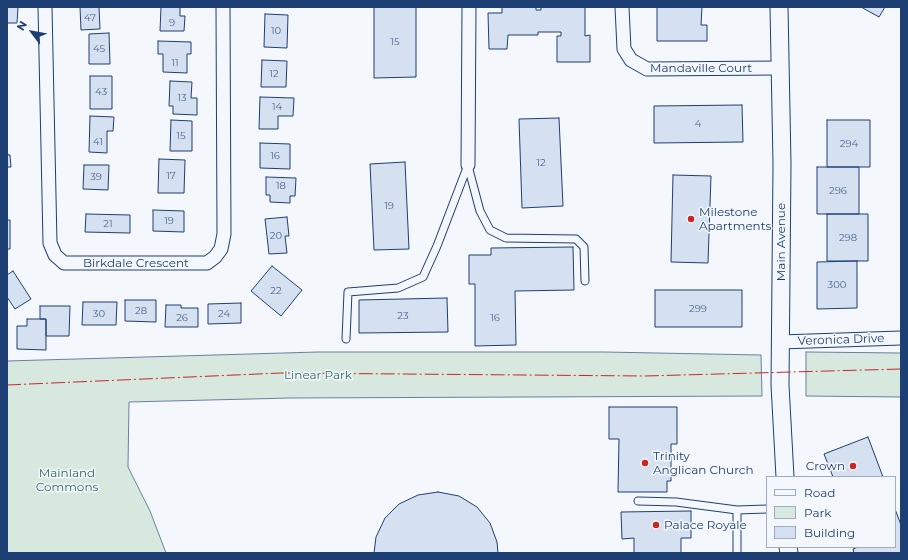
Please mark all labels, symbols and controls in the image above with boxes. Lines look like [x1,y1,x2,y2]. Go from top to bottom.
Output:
north arrow [12,12,52,52]
house number: 47 [84,12,96,24]
house number: 9 [169,17,175,29]
text: N [14,18,30,33]
house number: 10 [271,25,281,37]
house number: 15 [390,36,400,48]
house number: 45 [93,43,105,55]
house number: 11 [171,57,179,69]
street label: Mandaville Court [650,61,752,75]
house number: 12 [269,68,279,80]
house number: 43 [95,86,107,98]
house number: 13 [177,92,187,104]
house number: 14 [272,101,282,113]
house number: 4 [695,118,701,130]
house number: 15 [176,130,186,142]
house number: 41 [93,136,103,148]
house number: 294 [840,138,858,150]
house number: 16 [270,150,280,162]
house number: 12 [536,157,546,169]
house number: 17 [166,170,176,182]
house number: 39 [90,171,102,183]
house number: 18 [276,180,286,192]
house number: 296 [829,185,847,197]
house number: 19 [384,200,394,212]
street label: Main Avenue [774,203,788,281]
place label: Milestone Apartments [699,205,771,233]
marker: Milestone Apartments [686,214,696,224]
house number: 19 [164,215,174,227]
house number: 21 [103,218,113,230]
house number: 20 [270,230,282,242]
house number: 298 [839,232,857,244]
street label: Birkdale Crescent [83,256,189,270]
house number: 300 [828,279,846,291]
house number: 22 [270,285,282,297]
house number: 299 [689,303,707,315]
house number: 28 [135,305,147,317]
house number: 30 [93,308,105,320]
house number: 24 [218,308,230,320]
house number: 23 [397,310,409,322]
house number: 26 [176,312,188,324]
house number: 16 [490,312,500,324]
street label: Veronica Drive [797,331,885,349]
park label: Linear Park [284,368,352,382]
place label: Trinity Anglican Church [653,449,754,477]
marker: Trinity Anglican Church [640,458,650,468]
place label: Crown [806,459,845,473]
marker: Crown [848,461,858,471]
park label: Mainland Commons [36,466,98,494]
legend [766,476,896,548]
text: Road [804,485,835,500]
text: Park [804,505,831,520]
place label: Palace Royale [664,518,747,532]
marker: Palace Royale [651,520,661,530]
text: Building [804,525,855,540]

